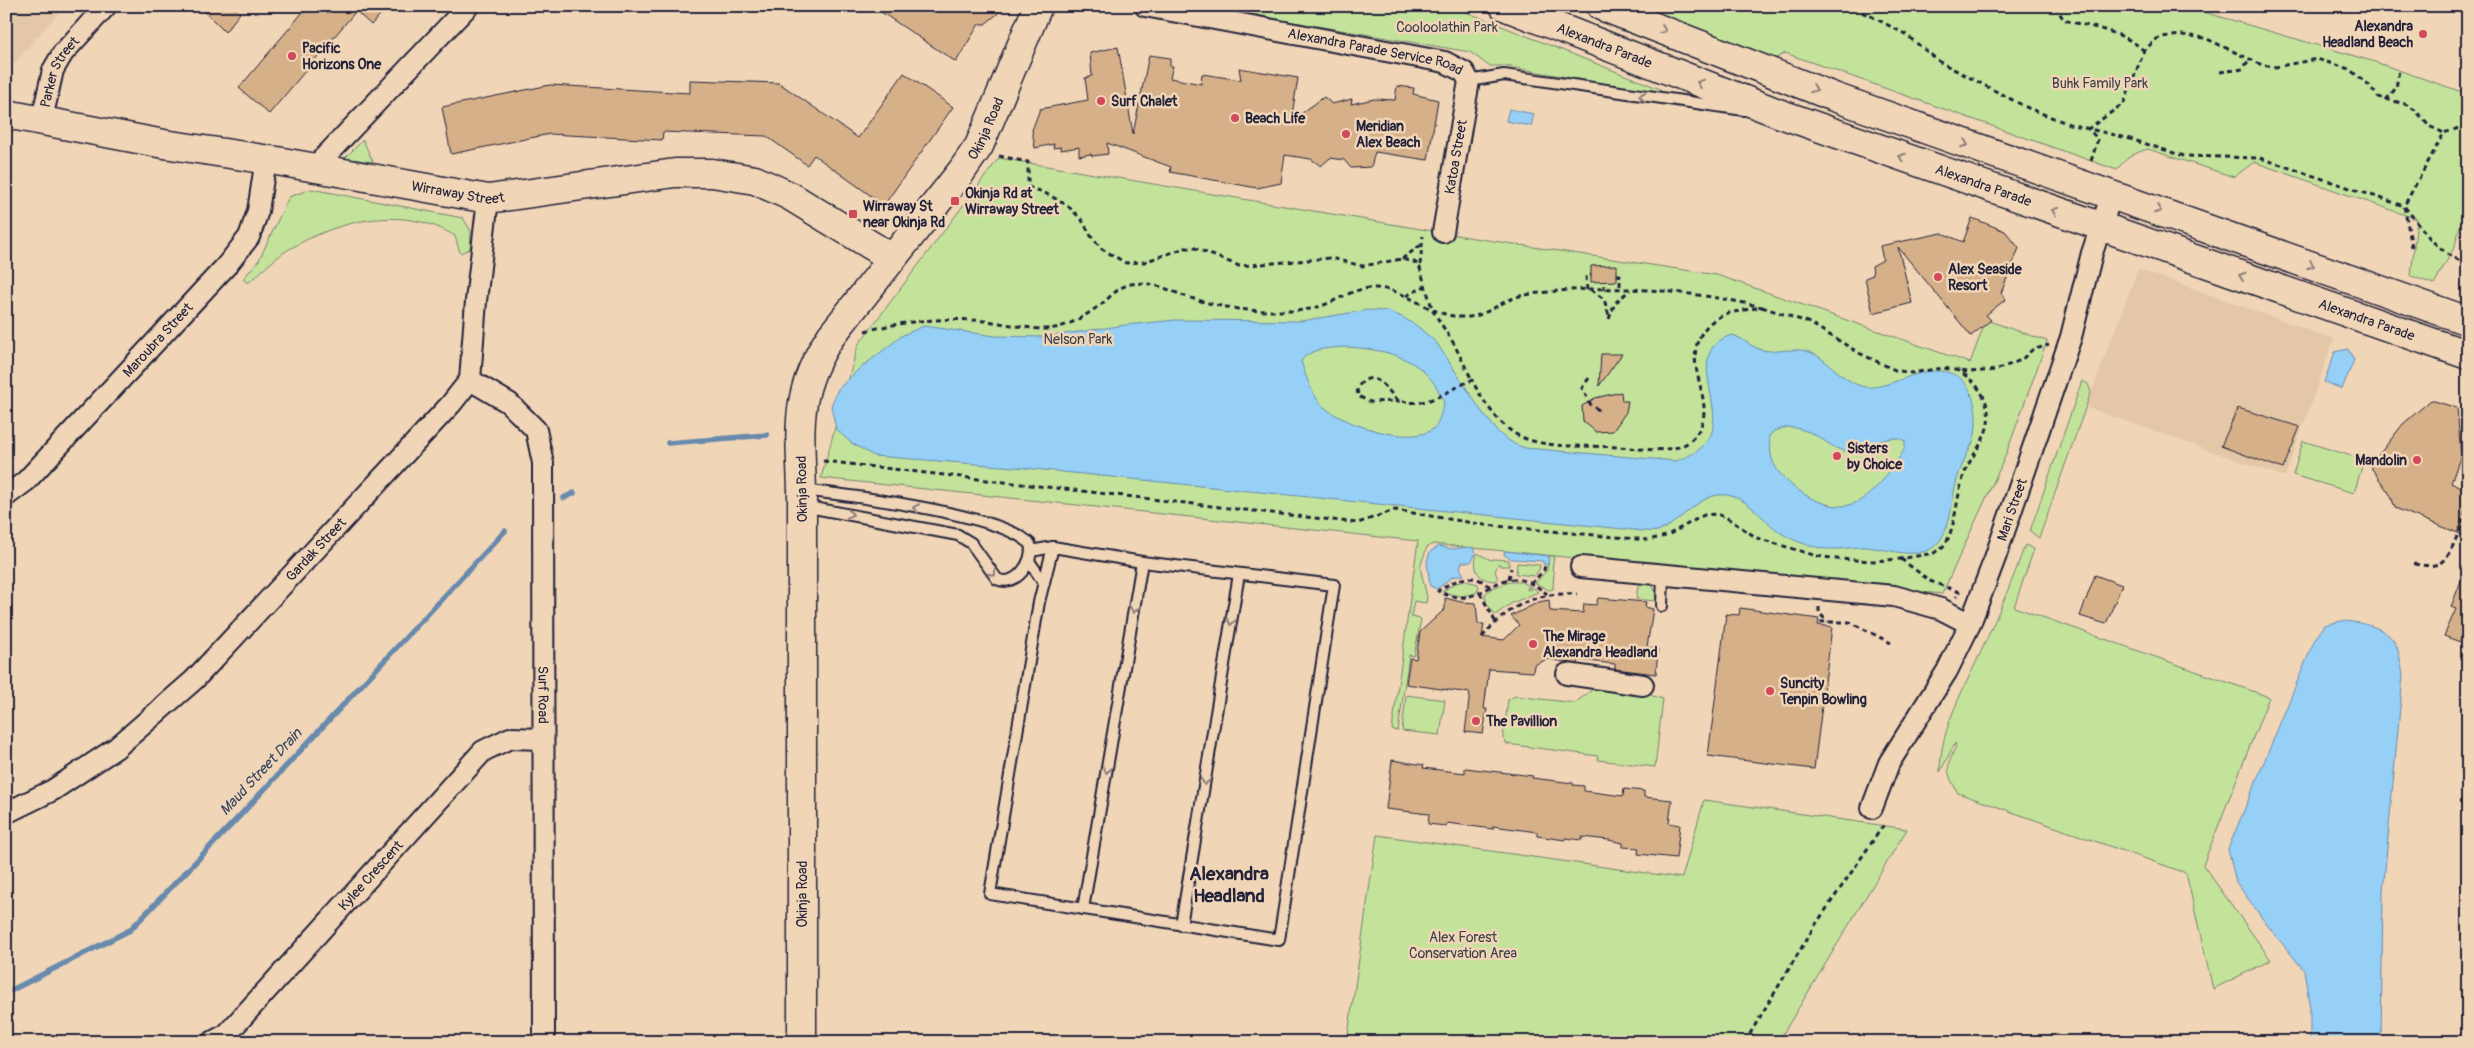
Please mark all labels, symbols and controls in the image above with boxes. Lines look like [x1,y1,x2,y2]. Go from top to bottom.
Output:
place label: Alexandra Headland Beach [2322,18,2413,51]
park label: Cooloolathin Park [1396,19,1498,36]
street label: Alexandra Parade [1555,19,1655,72]
street label: Alexandra Parade Service Road [1286,24,1466,79]
one-way arrow [1658,24,1667,34]
marker: Alexandra Headland Beach [2417,28,2429,40]
street label: Parker Street [36,32,83,109]
place label: Pacific Horizons One [302,40,382,73]
marker: Pacific Horizons One [286,50,298,62]
park label: Buhk Family Park [2052,75,2148,92]
one-way arrow [1696,78,1705,89]
one-way arrow [1809,83,1818,93]
one-way arrow [1638,91,1646,102]
place label: Surf Chalet [1111,93,1178,110]
street label: Okinja Road [964,95,1007,163]
marker: Surf Chalet [1095,95,1107,107]
place label: Beach Life [1245,110,1306,127]
marker: Beach Life [1229,112,1241,124]
place label: Meridian Alex Beach [1356,118,1421,151]
street label: Katoa Street [1441,118,1471,196]
marker: Meridian Alex Beach [1340,128,1352,140]
one-way arrow [1961,138,1969,148]
one-way arrow [1898,153,1907,163]
street label: Alexandra Parade [1933,160,2034,210]
street label: Wirraway Street [410,177,506,208]
place label: Okinja Rd at Wirraway Street [965,185,1059,218]
marker: Okinja Rd at Wirraway Street [949,195,961,207]
place label: Wirraway St near Okinja Rd [863,198,945,231]
one-way arrow [2153,204,2162,214]
one-way arrow [2052,207,2060,217]
marker: Wirraway St near Okinja Rd [847,208,859,220]
one-way arrow [2306,259,2315,269]
place label: Alex Seaside Resort [1948,261,2023,294]
marker: Alex Seaside Resort [1932,271,1944,283]
one-way arrow [2238,272,2247,282]
street label: Alexandra Parade [2316,295,2417,344]
street label: Maroubra Street [119,299,196,380]
park label: Nelson Park [1044,331,1113,348]
place label: Sisters by Choice [1847,440,1903,473]
marker: Sisters by Choice [1831,450,1843,462]
place label: Mandolin [2355,452,2407,469]
marker: Mandolin [2411,454,2423,466]
street label: Okinja Road [793,455,811,523]
street label: Mari Street [1993,476,2030,543]
one-way arrow [912,503,921,513]
one-way arrow [846,508,855,519]
street label: Gardak Street [282,514,350,585]
one-way arrow [987,567,996,577]
one-way arrow [1129,606,1139,614]
one-way arrow [1227,617,1237,626]
place label: The Mirage Alexandra Headland [1542,628,1658,661]
marker: The Mirage Alexandra Headland [1527,638,1539,650]
street label: Surf Road [535,666,552,724]
place label: Suncity Tenpin Bowling [1779,675,1867,708]
marker: Suncity Tenpin Bowling [1764,685,1776,697]
place label: The Pavillion [1485,713,1557,730]
marker: The Pavillion [1470,715,1482,727]
water label: Maud Street Drain [216,723,307,820]
one-way arrow [1102,766,1112,775]
one-way arrow [1200,778,1210,786]
street label: Kylee Crescent [335,837,407,914]
street label: Okinja Road [794,860,811,927]
district label: Alexandra Headland [1189,862,1269,908]
park label: Alex Forest Conservation Area [1409,929,1517,962]

